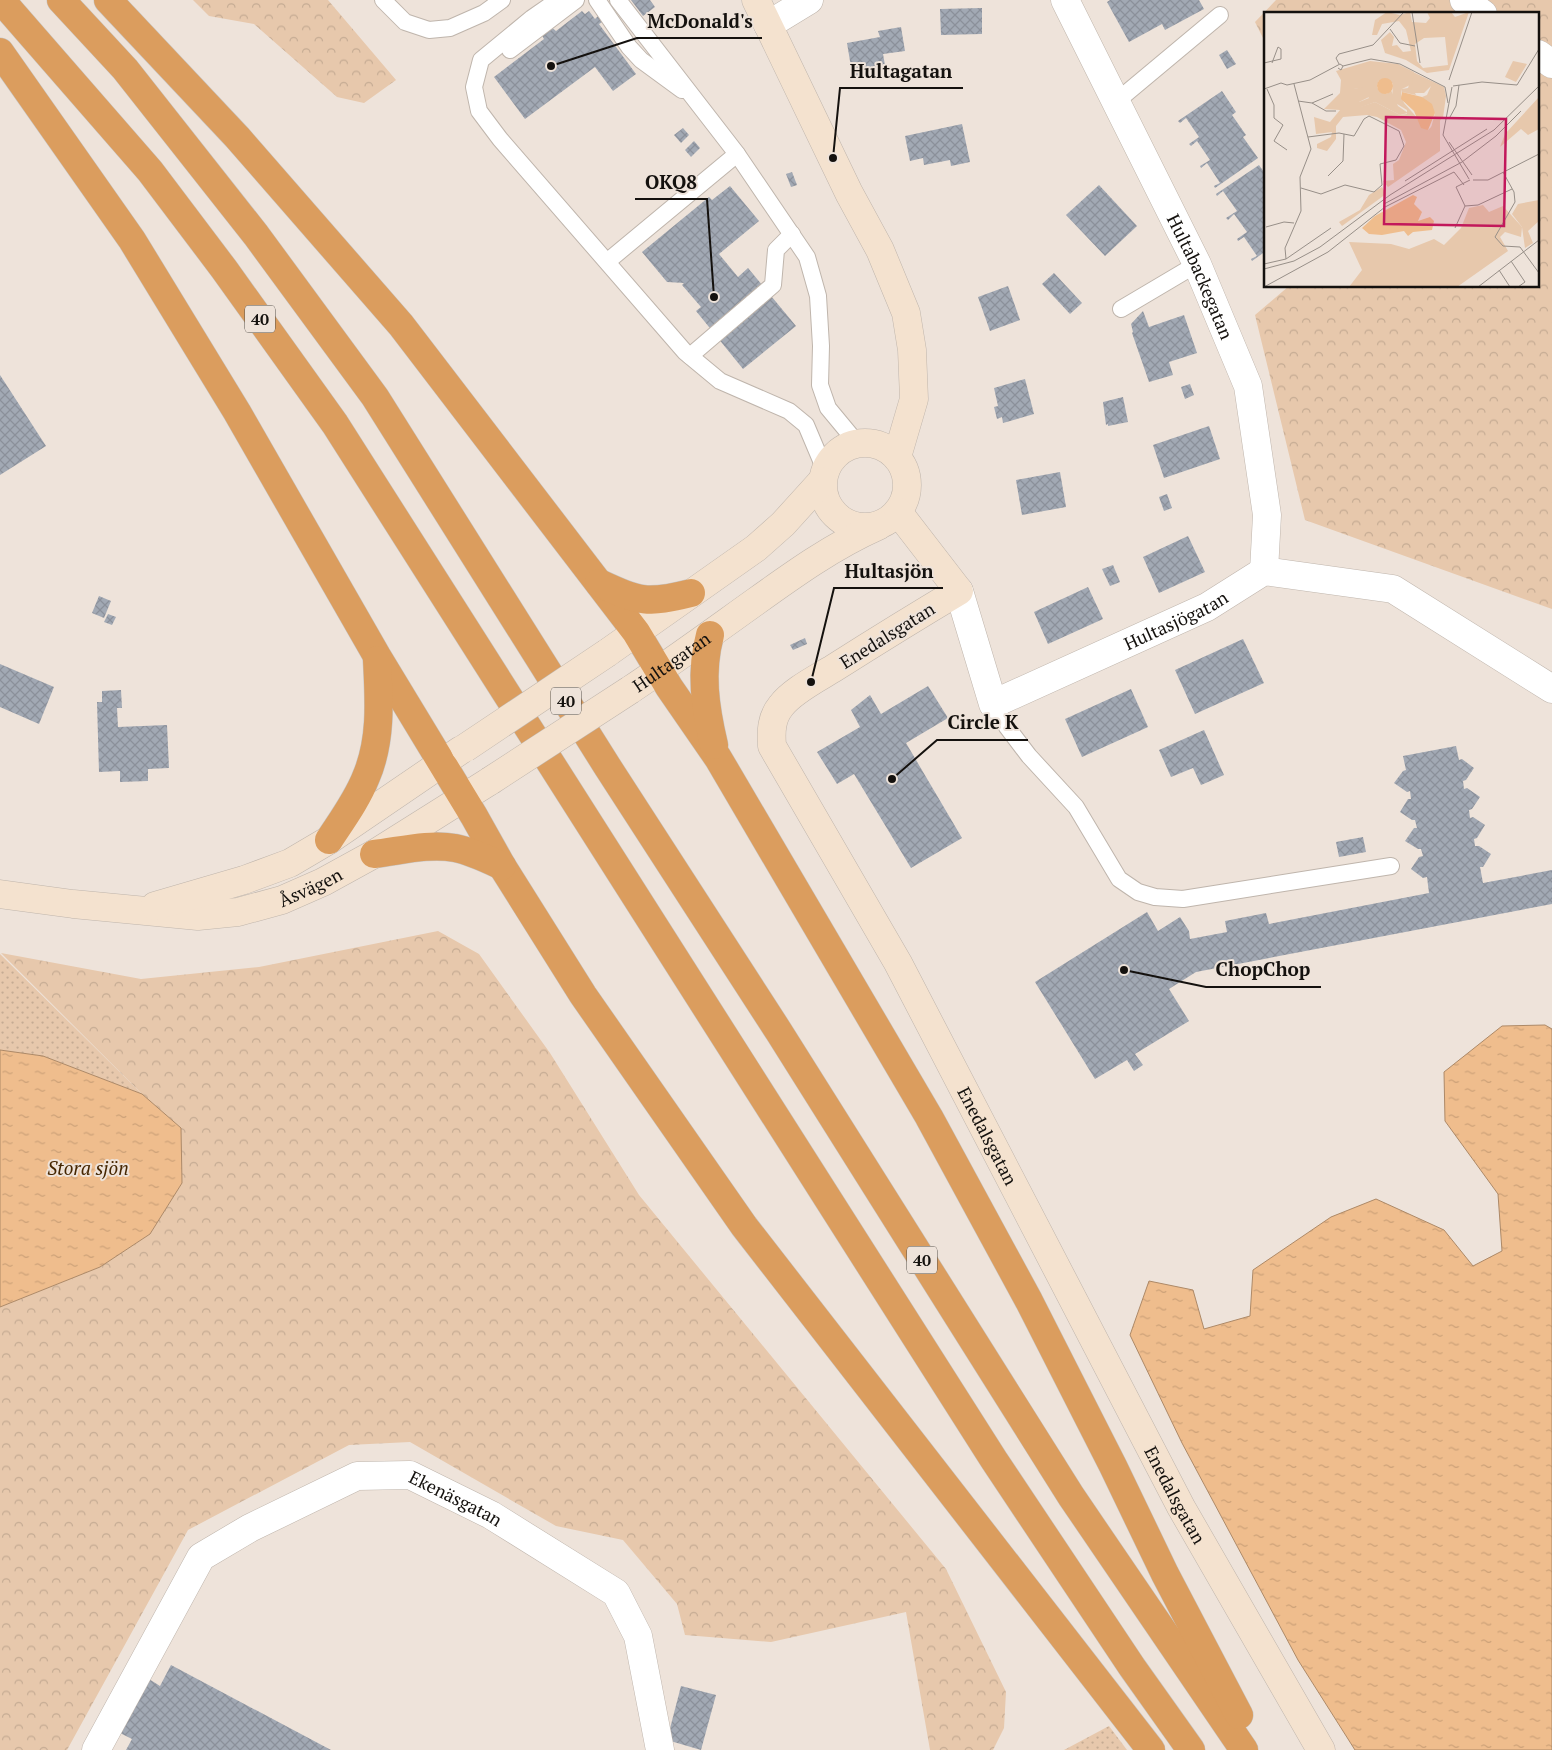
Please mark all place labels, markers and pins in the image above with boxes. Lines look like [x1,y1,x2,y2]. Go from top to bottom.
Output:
callout: McDonald's [637,4,762,38]
callout: Hultagatan [840,54,963,88]
callout: OKQ8 [635,165,707,199]
callout: Hultasjön [834,554,943,588]
callout: Circle K [937,706,1028,740]
callout: ChopChop [1206,953,1321,987]

